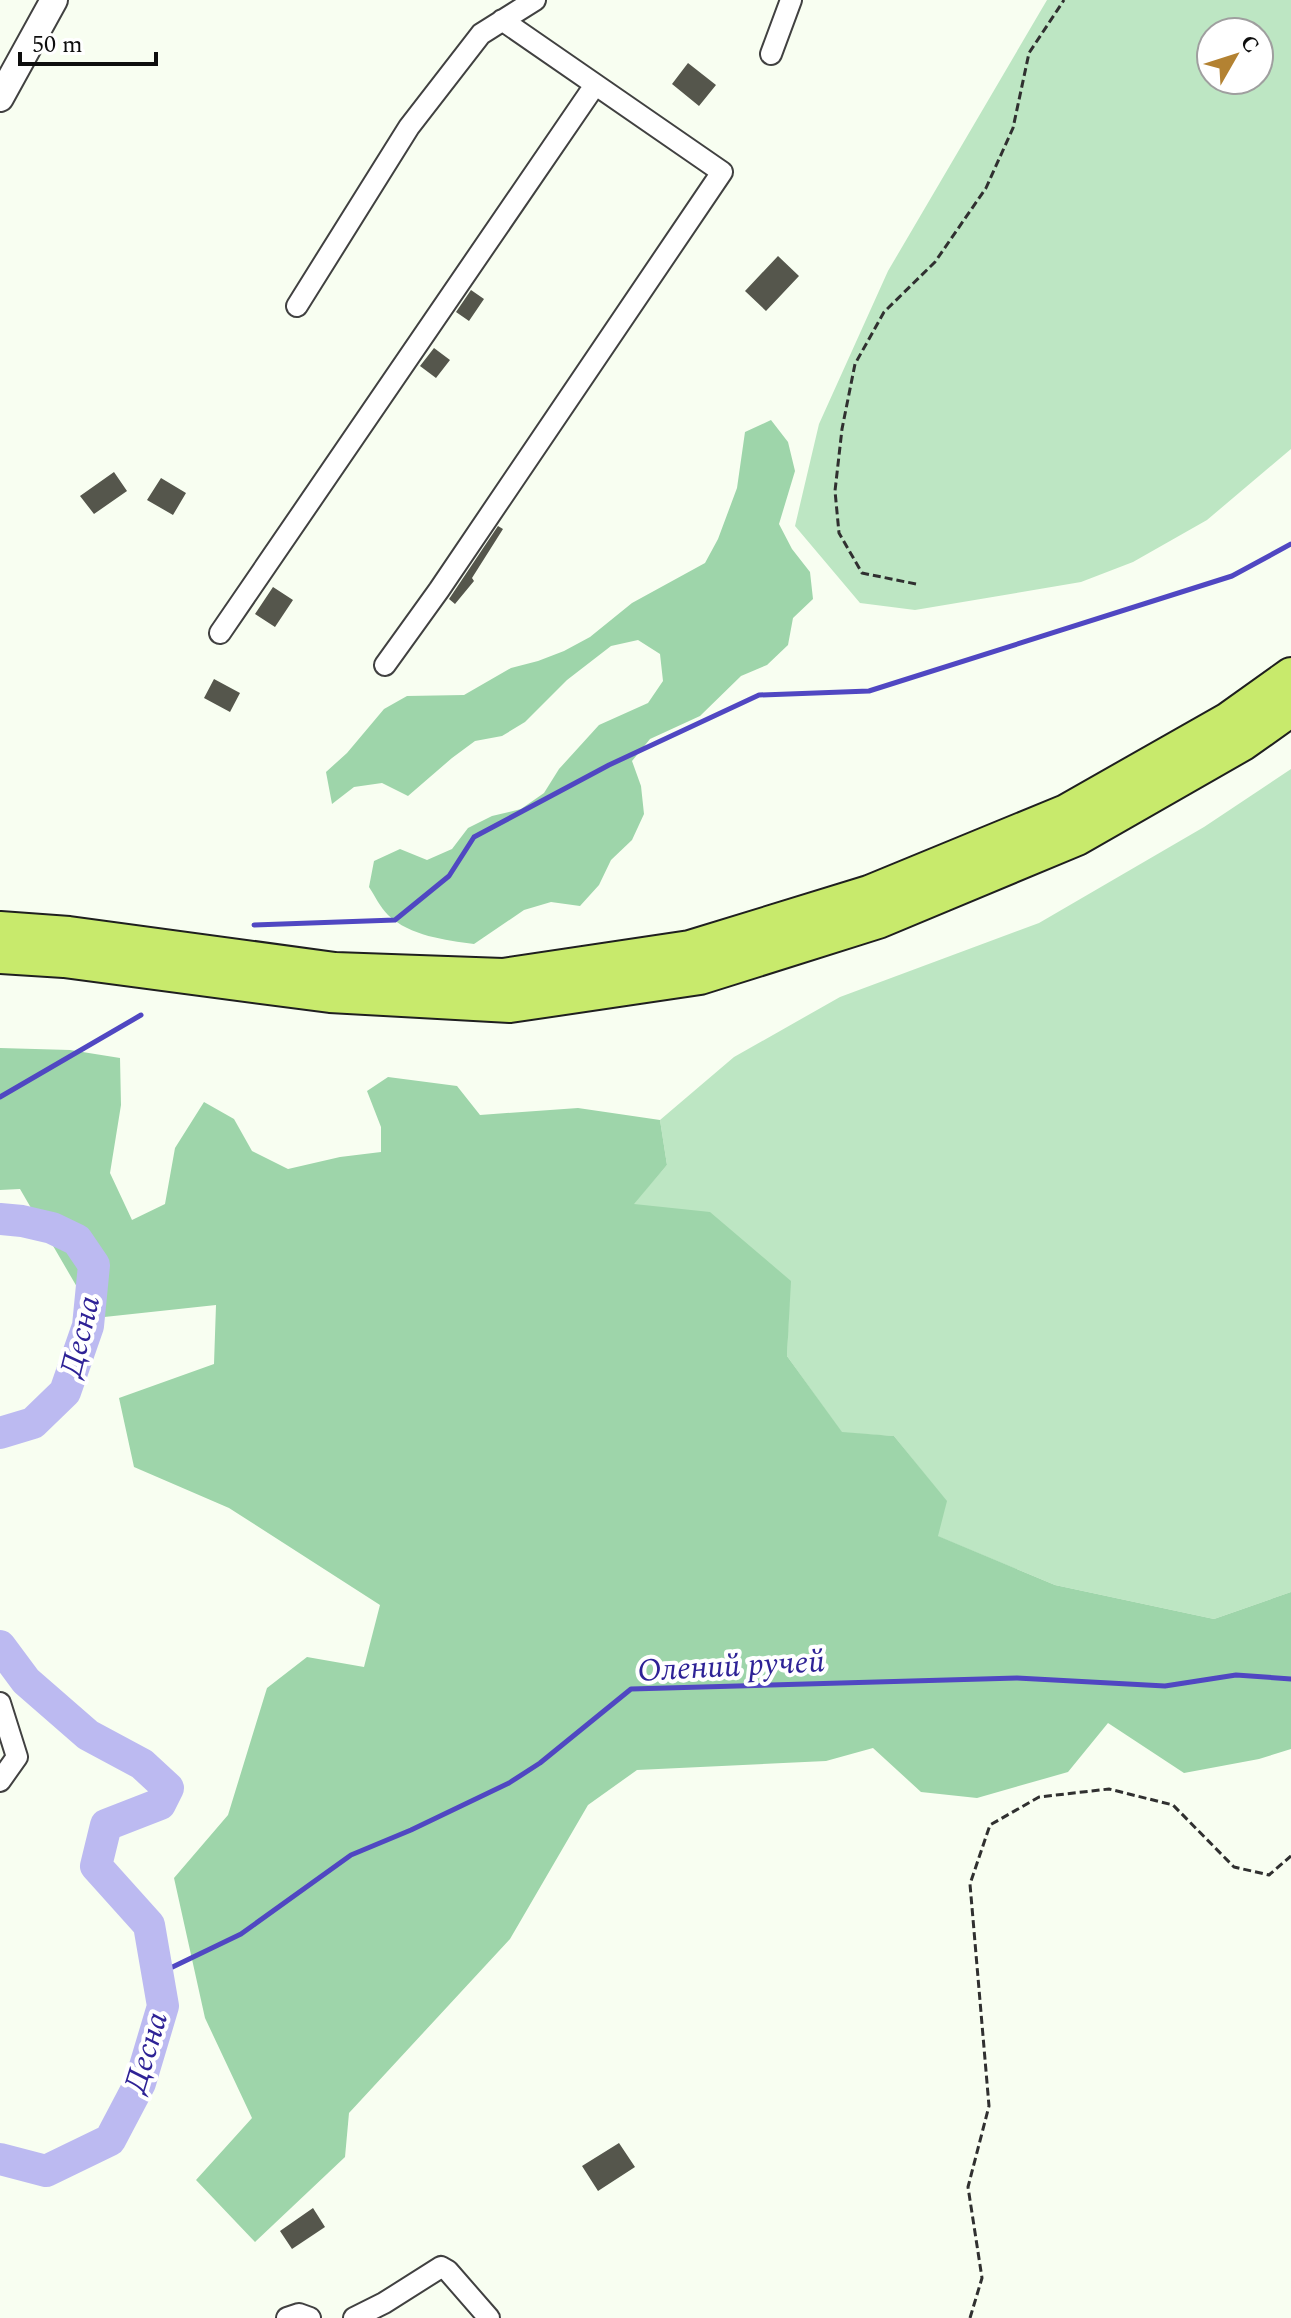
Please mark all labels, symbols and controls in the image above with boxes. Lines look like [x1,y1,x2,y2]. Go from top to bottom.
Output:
scale bar [20,16,156,66]
north arrow [1195,16,1275,96]
text: 50 m [32,27,83,63]
text: С [1232,28,1267,61]
water label: Десна [46,1290,114,1384]
water label: Олений ручей [636,1637,826,1696]
water label: Десна [110,2006,182,2101]

